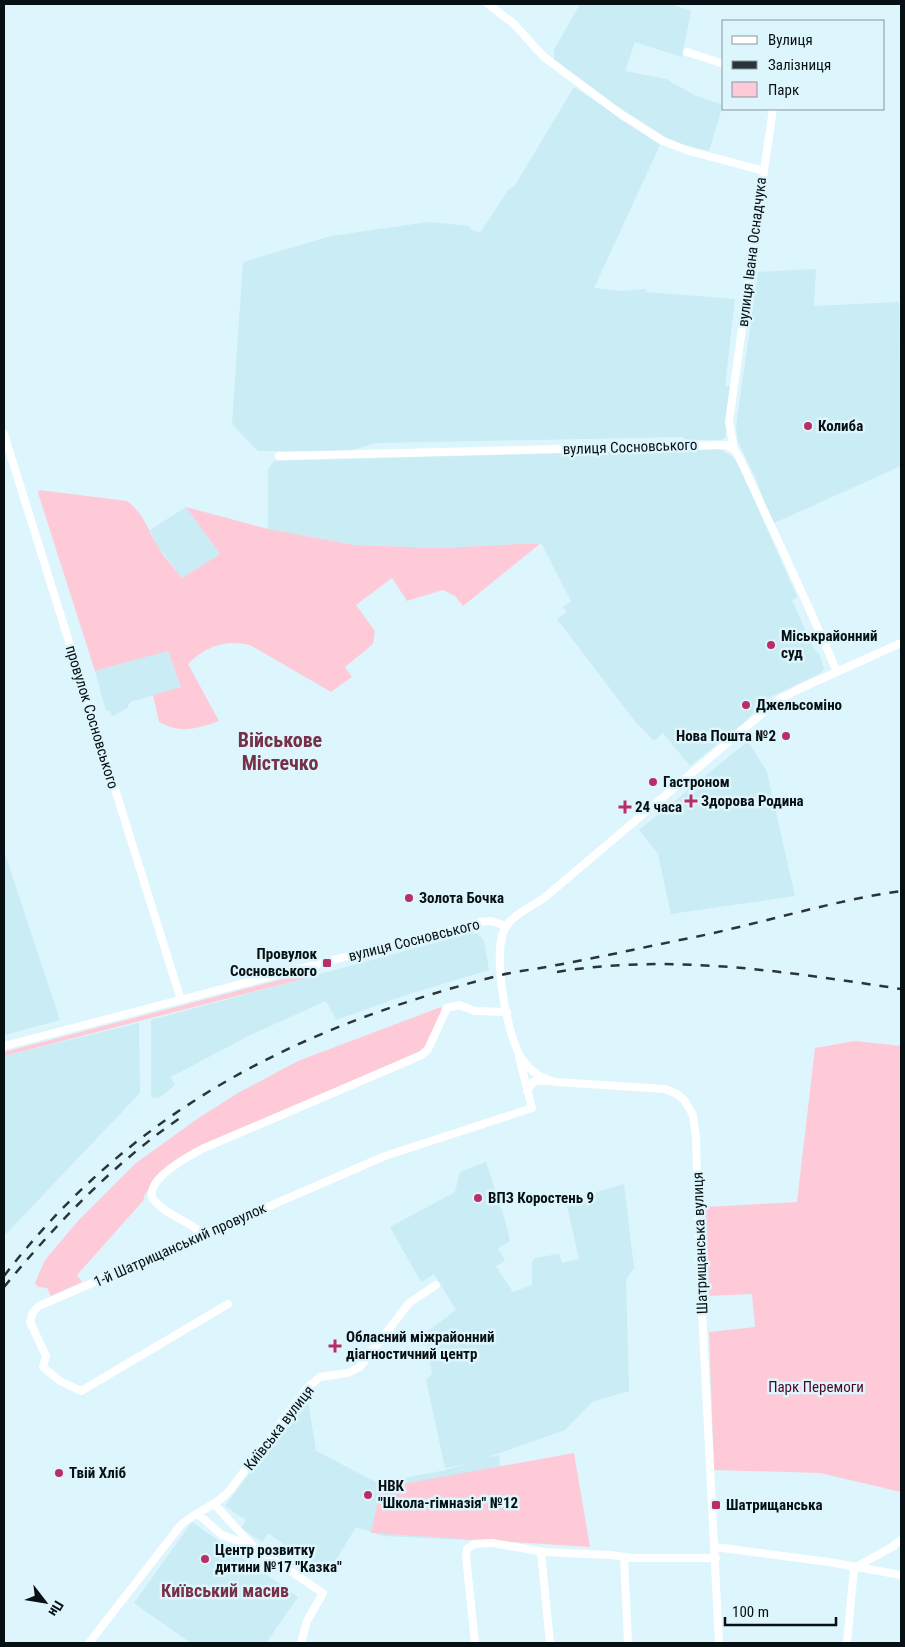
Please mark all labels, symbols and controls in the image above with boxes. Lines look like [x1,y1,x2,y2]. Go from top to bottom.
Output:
legend [722,20,885,110]
text: Вулиця [768,31,813,49]
text: Залізниця [768,56,831,74]
text: Парк [768,81,799,99]
street label: вулиця Івана Оснадчука [734,176,770,328]
place label: Колиба [818,417,863,435]
marker: Колиба [802,420,814,432]
street label: вулиця Сосновського [562,436,698,458]
place label: Міськрайонний суд [781,627,877,662]
marker: Міськрайонний суд [765,639,777,651]
street label: провулок Сосновського [62,643,122,791]
place label: Джельсоміно [756,696,842,714]
marker: Джельсоміно [740,699,752,711]
place label: Нова Пошта №2 [676,727,776,745]
district label: Військове Містечко [238,728,322,775]
marker: Нова Пошта №2 [780,730,792,742]
place label: Гастроном [663,773,730,791]
marker: Гастроном [647,776,659,788]
place label: Здорова Родина [701,792,804,810]
marker: Здорова Родина [685,795,697,807]
place label: 24 часа [635,798,682,816]
marker: 24 часа [619,801,631,813]
place label: Золота Бочка [419,889,504,907]
marker: Золота Бочка [403,892,415,904]
street label: вулиця Сосновського [346,915,482,965]
place label: Провулок Сосновського [230,945,317,980]
marker: Провулок Сосновського [321,957,333,969]
street label: Шатрищанська вулиця [689,1172,711,1314]
place label: ВПЗ Коростень 9 [488,1189,594,1207]
marker: ВПЗ Коростень 9 [472,1192,484,1204]
street label: 1-й Шатрищанський провулок [91,1199,269,1291]
place label: Обласний міжрайонний діагностичний центр [346,1328,494,1363]
marker: Обласний міжрайонний діагностичний центр [328,1339,342,1353]
park label: Парк Перемоги [768,1378,864,1396]
street label: Київська вулиця [240,1382,318,1474]
place label: Твій Хліб [69,1464,126,1482]
marker: Твій Хліб [53,1467,65,1479]
place label: НВК "Школа-гімназія" №12 [378,1477,518,1512]
marker: НВК "Школа-гімназія" №12 [362,1489,374,1501]
place label: Шатрищанська [726,1496,823,1514]
marker: Шатрищанська [710,1499,722,1511]
place label: Центр розвитку дитини №17 "Казка" [215,1541,342,1576]
marker: Центр розвитку дитини №17 "Казка" [199,1553,211,1565]
north arrow [20,1577,70,1627]
district label: Київський масив [161,1580,289,1601]
scale bar [725,1594,836,1626]
text: Пн [45,1598,67,1620]
text: 100 m [732,1603,769,1621]

